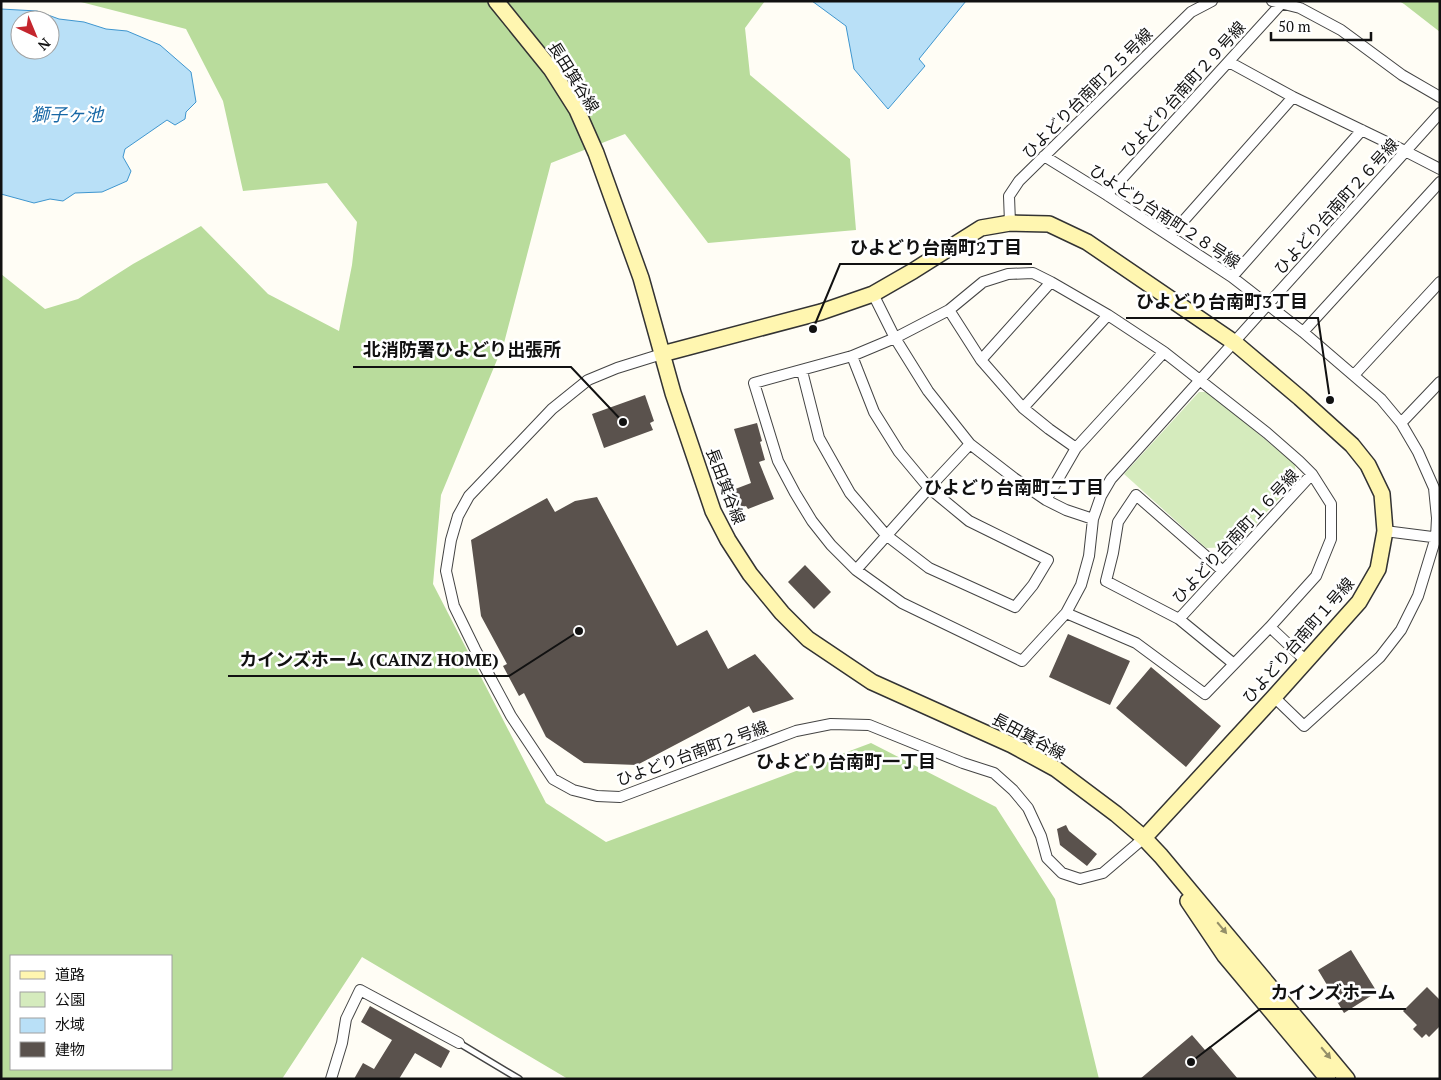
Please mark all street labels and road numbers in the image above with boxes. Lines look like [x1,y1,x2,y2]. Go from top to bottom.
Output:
street label: ひよどり台南町２９号線 [1116,16,1250,162]
street label: ひよどり台南町２５号線 [1017,23,1157,163]
street label: 長田箕谷線 [543,37,605,117]
street label: ひよどり台南町２６号線 [1269,133,1403,279]
street label: ひよどり台南町２８号線 [1085,159,1245,273]
street label: 長田箕谷線 [701,445,751,527]
street label: ひよどり台南町１６号線 [1167,464,1303,608]
street label: ひよどり台南町１号線 [1237,572,1359,708]
street label: 長田箕谷線 [989,708,1069,764]
street label: ひよどり台南町２号線 [613,715,771,791]

